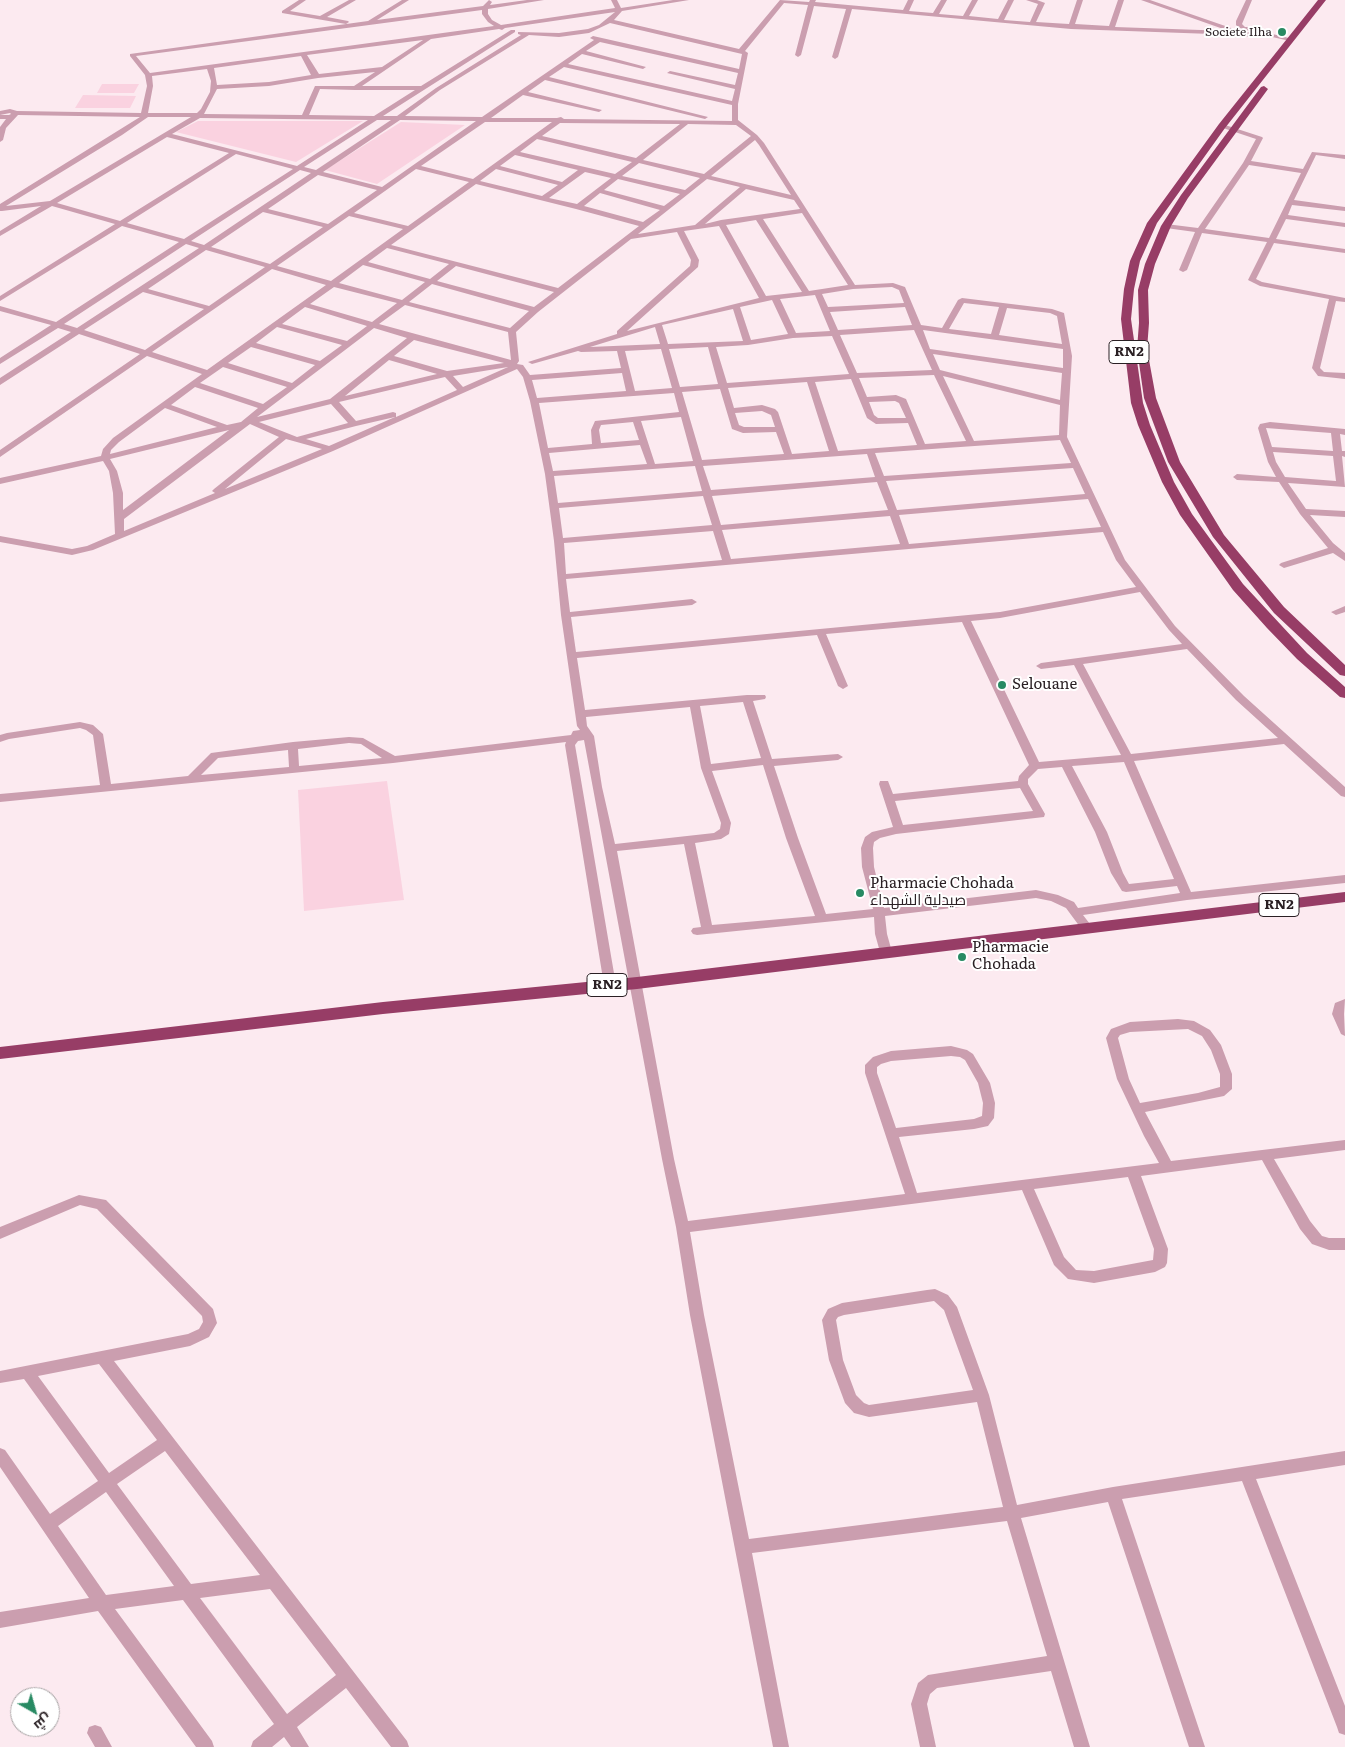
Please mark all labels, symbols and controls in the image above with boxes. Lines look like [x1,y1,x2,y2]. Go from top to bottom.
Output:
place label: Societe Ilha [1205,25,1272,39]
marker: Societe Ilha [1276,26,1288,38]
road number: RN2 [1109,341,1149,364]
place label: Selouane [1012,676,1077,694]
marker: Selouane [996,679,1008,691]
place label: Pharmacie Chohada صيدلية الشهداء [870,875,1014,910]
marker: Pharmacie Chohada صيدلية الشهداء [854,887,866,899]
road number: RN2 [1259,894,1299,916]
place label: Pharmacie Chohada [972,939,1049,974]
marker: Pharmacie Chohada [956,951,968,963]
road number: RN2 [587,974,627,996]
north arrow [10,1687,60,1737]
text: ش [30,1710,57,1736]

